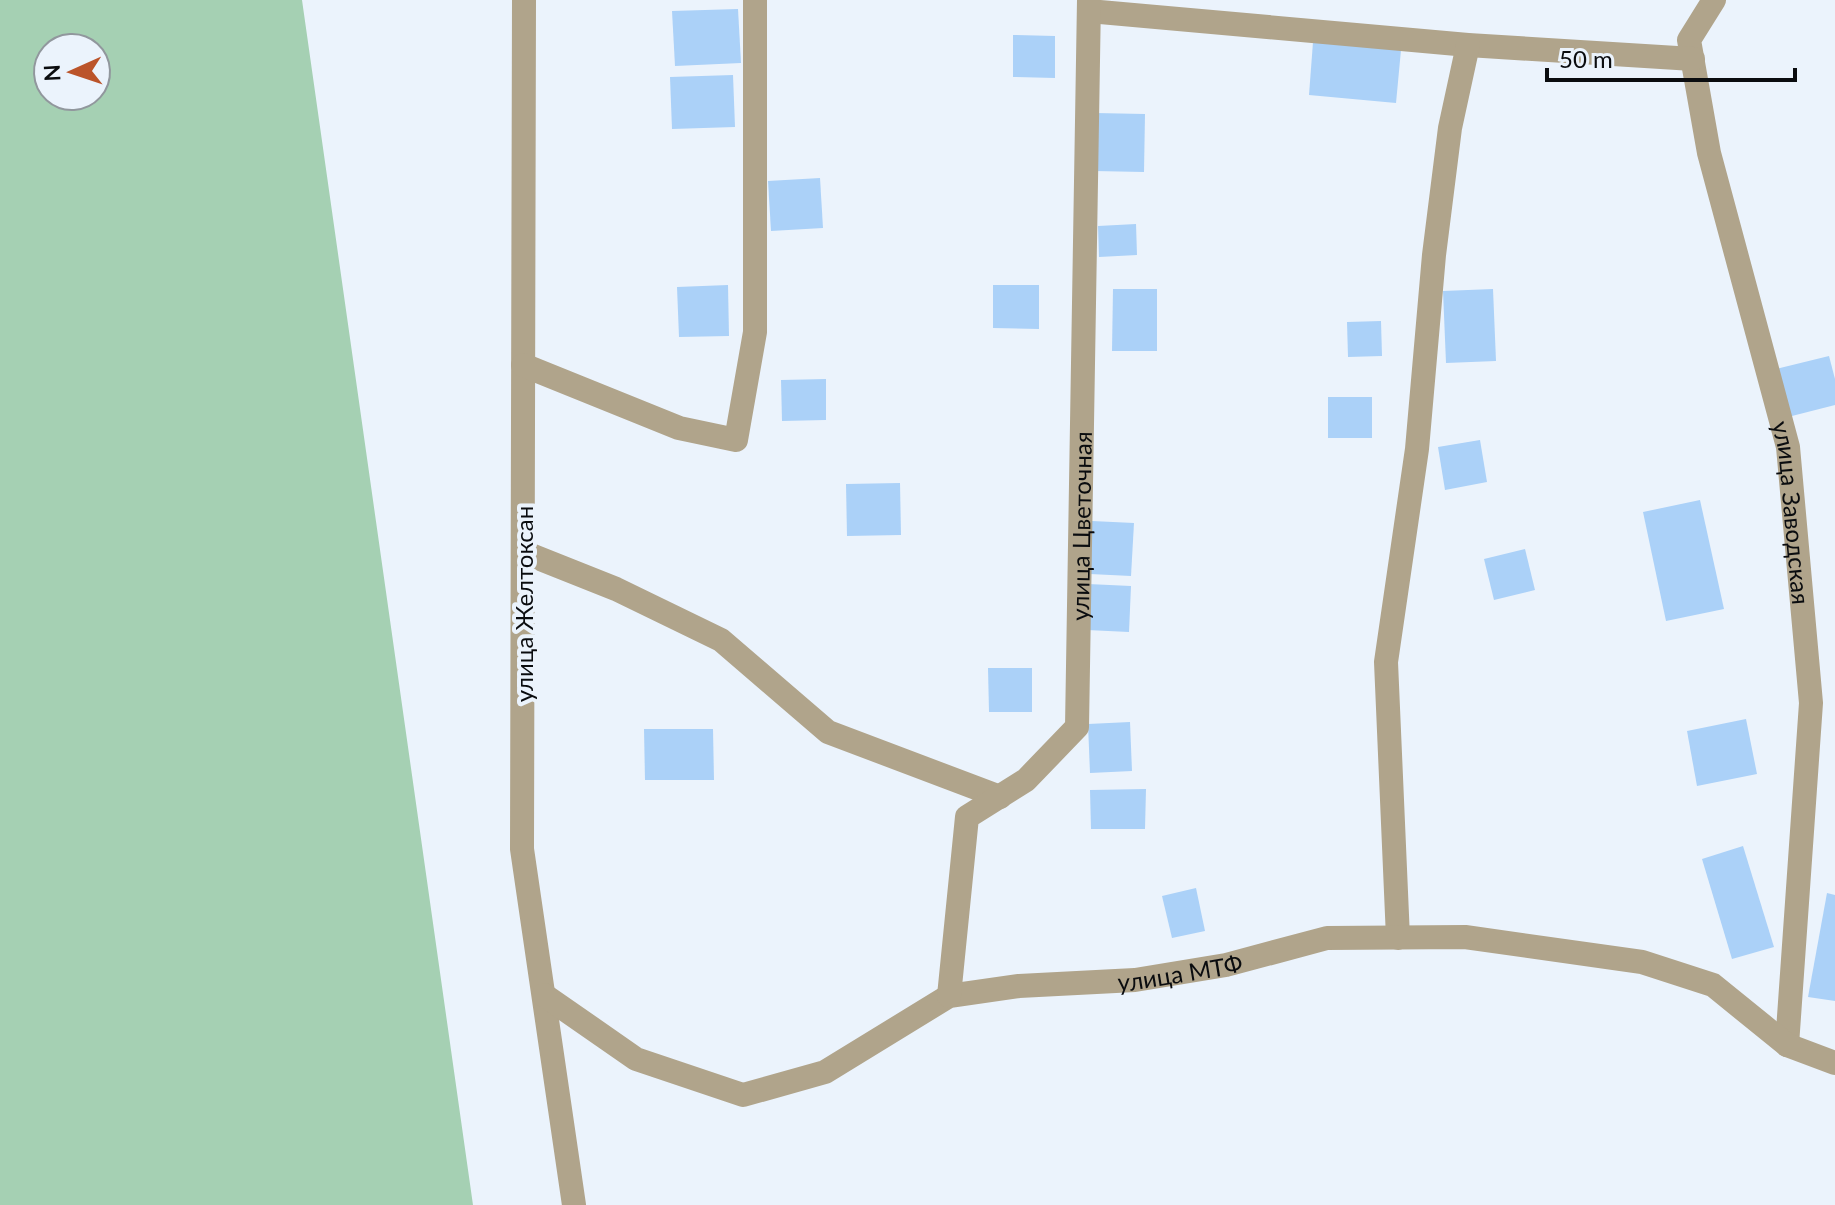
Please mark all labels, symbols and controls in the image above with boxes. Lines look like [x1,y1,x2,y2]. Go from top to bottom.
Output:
north arrow [32,32,112,112]
scale bar [1547,32,1795,82]
text: 50 m [1559,44,1613,73]
text: N [38,64,65,82]
street label: улица Заводская [1767,417,1817,606]
street label: улица Цветочная [1064,431,1096,621]
street label: улица Желтоксан [509,506,538,702]
street label: улица МТФ [1117,947,1246,995]

